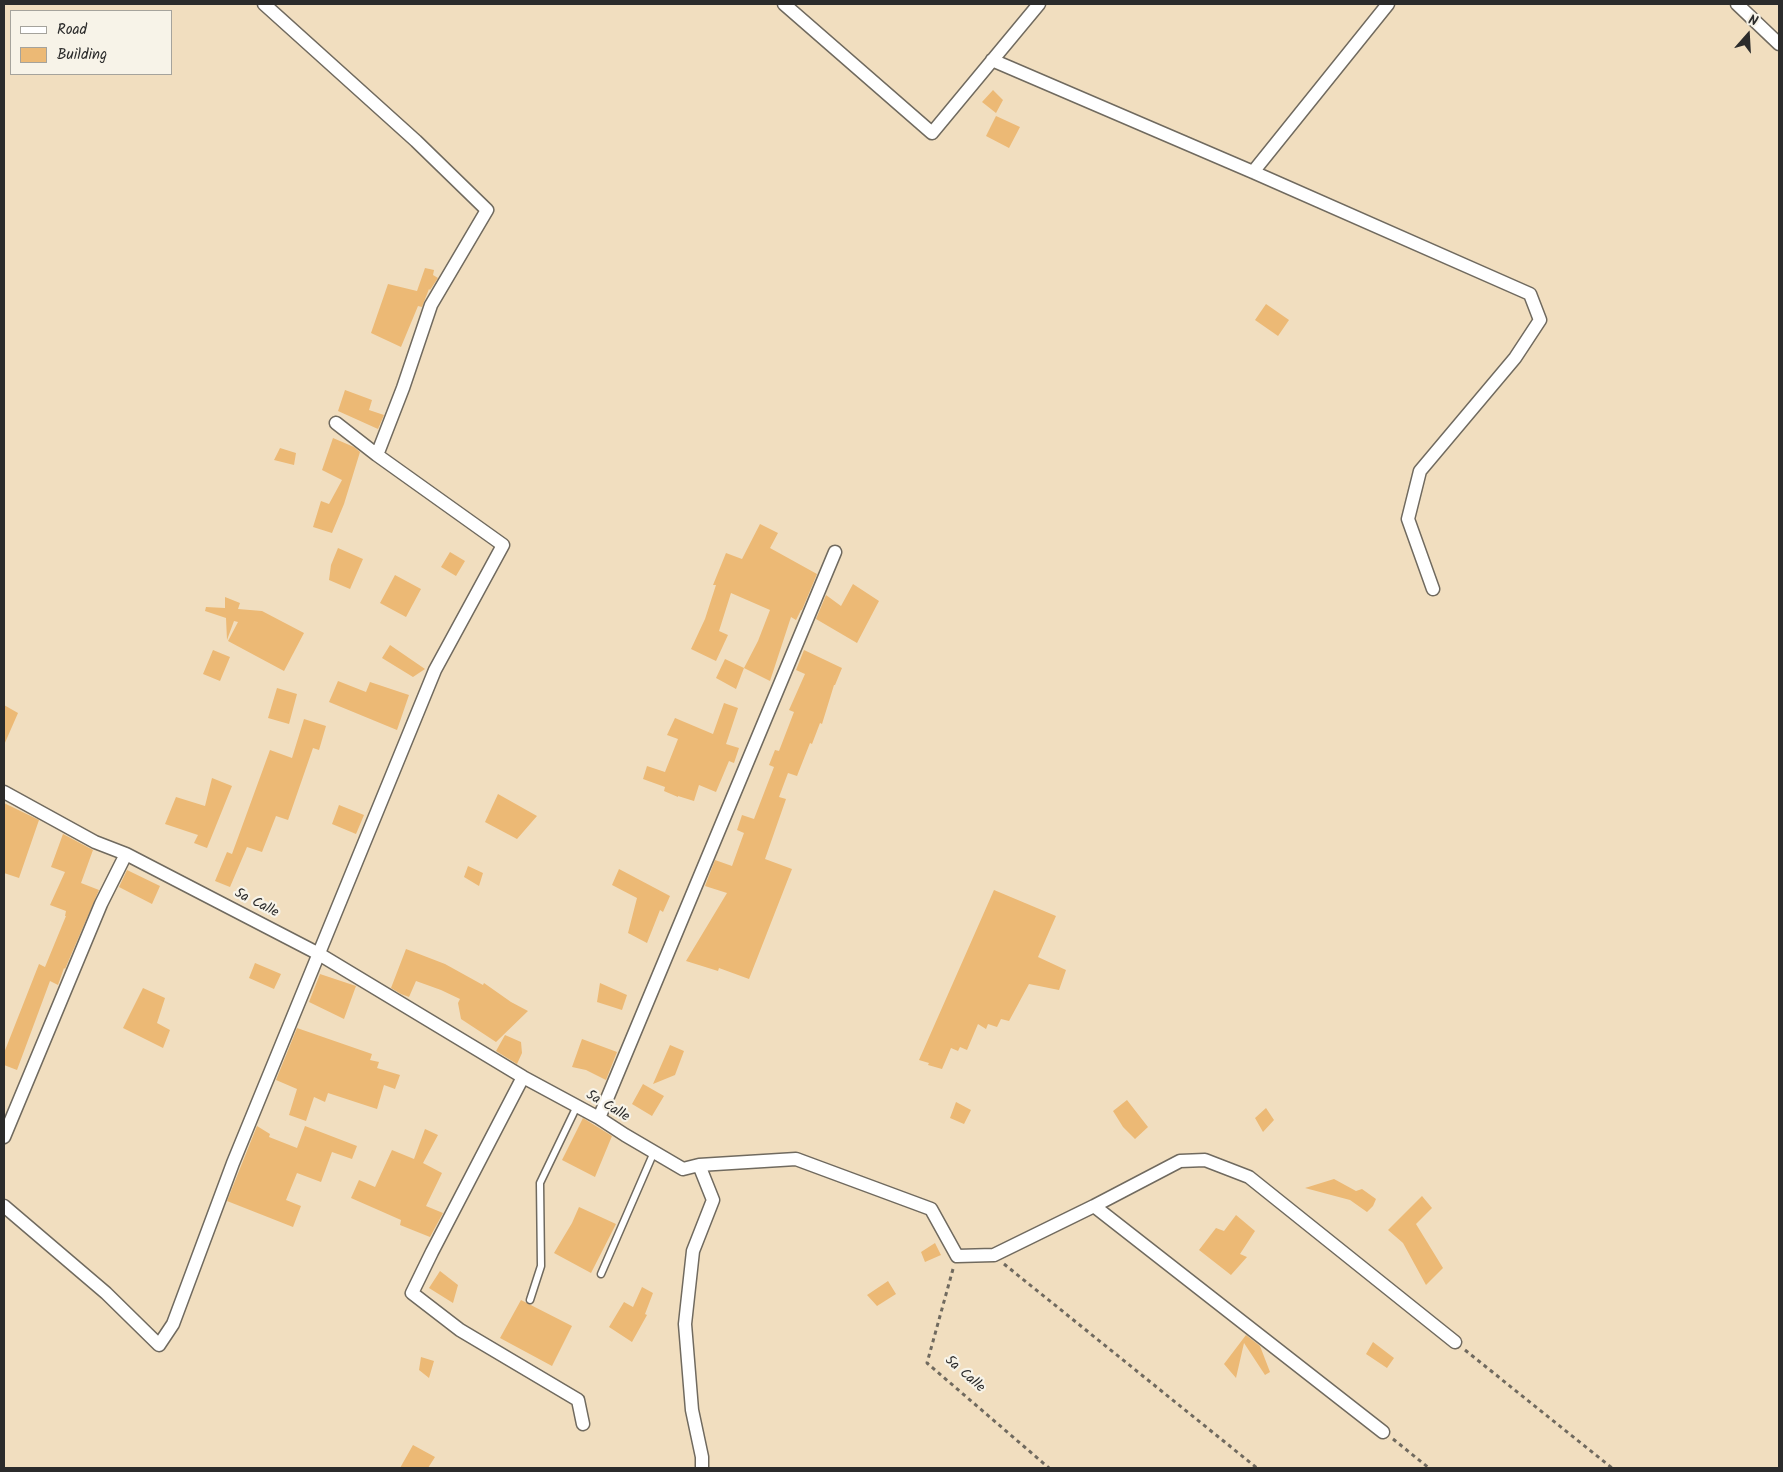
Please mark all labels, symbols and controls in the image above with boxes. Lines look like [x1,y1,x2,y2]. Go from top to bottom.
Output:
text: N [1745,9,1761,33]
legend [10,10,172,75]
north arrow [1723,10,1773,60]
text: Road [57,18,87,42]
text: Building [57,43,107,67]
street label: 5a Calle [231,886,281,922]
street label: 5a Calle [582,1087,632,1127]
street label: 5a Calle [940,1353,988,1397]

